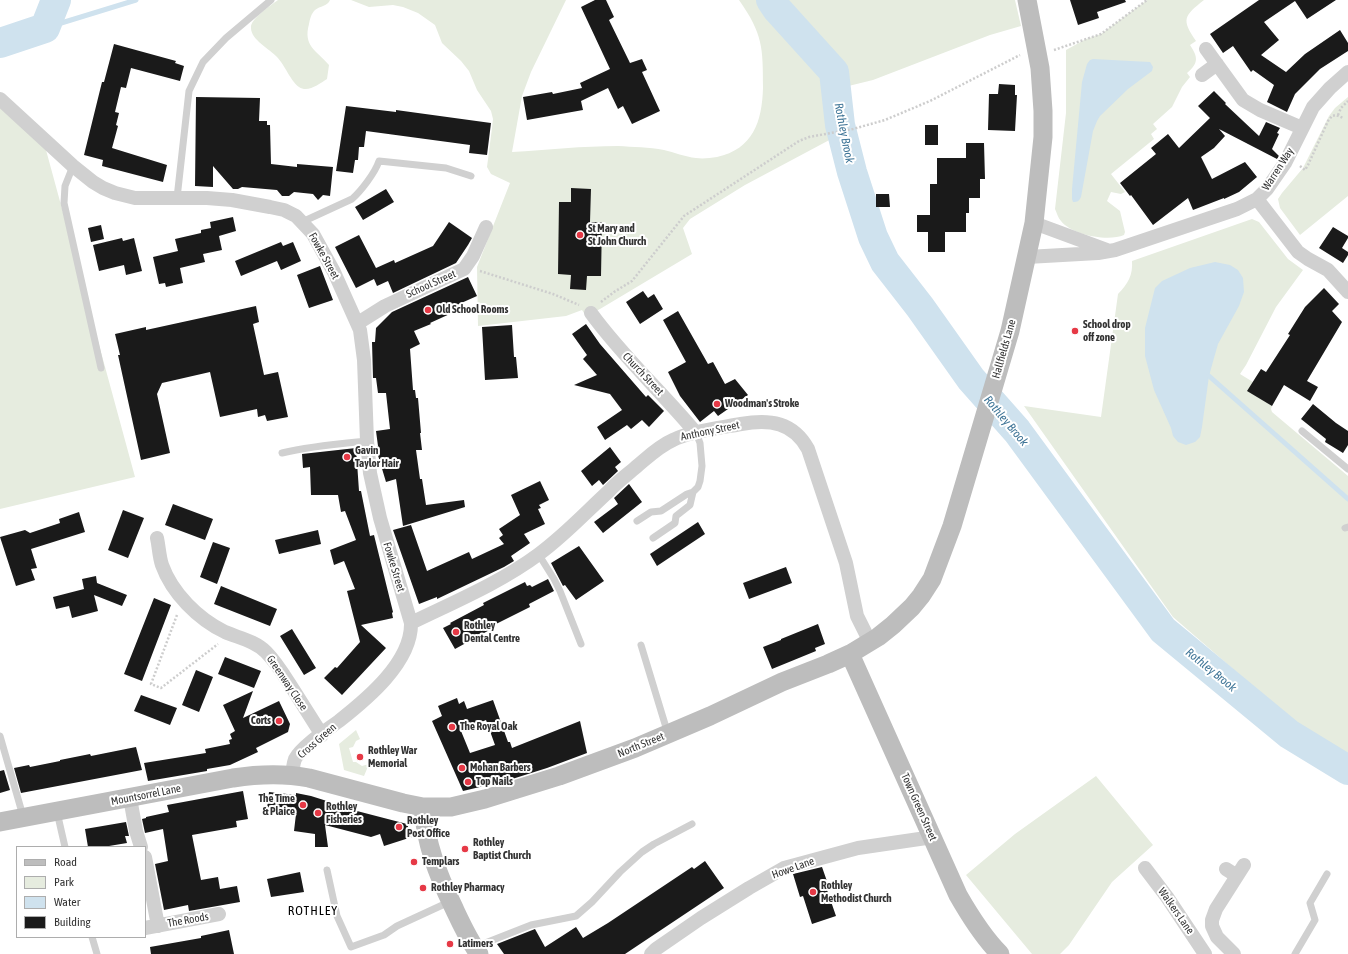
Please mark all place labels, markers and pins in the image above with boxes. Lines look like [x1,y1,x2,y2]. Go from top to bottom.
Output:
place label: St Mary and St John Church [588,222,646,248]
marker: St Mary and St John Church [575,230,585,240]
place label: Old School Rooms [436,303,508,317]
marker: Old School Rooms [423,305,433,315]
place label: School drop off zone [1083,318,1131,344]
marker: School drop off zone [1070,326,1080,336]
place label: Woodman's Stroke [725,397,799,411]
marker: Woodman's Stroke [712,399,722,409]
place label: Gavin Taylor Hair [355,444,399,470]
marker: Gavin Taylor Hair [342,452,352,462]
place label: Rothley Dental Centre [464,619,520,645]
marker: Rothley Dental Centre [451,627,461,637]
place label: Corts [251,714,271,728]
marker: Corts [274,716,284,726]
place label: The Royal Oak [460,720,517,734]
marker: The Royal Oak [447,722,457,732]
place label: Rothley War Memorial [368,744,417,770]
marker: Rothley War Memorial [355,752,365,762]
place label: Mohan Barbers [470,761,531,775]
marker: Mohan Barbers [457,763,467,773]
place label: Top Nails [476,775,513,789]
marker: Top Nails [463,777,473,787]
place label: The Time & Plaice [259,792,295,818]
marker: The Time & Plaice [298,800,308,810]
place label: Rothley Fisheries [326,800,362,826]
marker: Rothley Fisheries [313,808,323,818]
place label: Rothley Post Office [407,814,450,840]
marker: Rothley Post Office [394,822,404,832]
place label: Rothley Baptist Church [473,836,531,862]
marker: Rothley Baptist Church [460,844,470,854]
place label: Templars [422,855,459,869]
marker: Templars [409,857,419,867]
place label: Rothley Methodist Church [821,879,892,905]
place label: Rothley Pharmacy [431,881,505,895]
marker: Rothley Pharmacy [418,883,428,893]
marker: Rothley Methodist Church [808,887,818,897]
place label: Latimers [458,937,493,951]
marker: Latimers [445,939,455,949]

